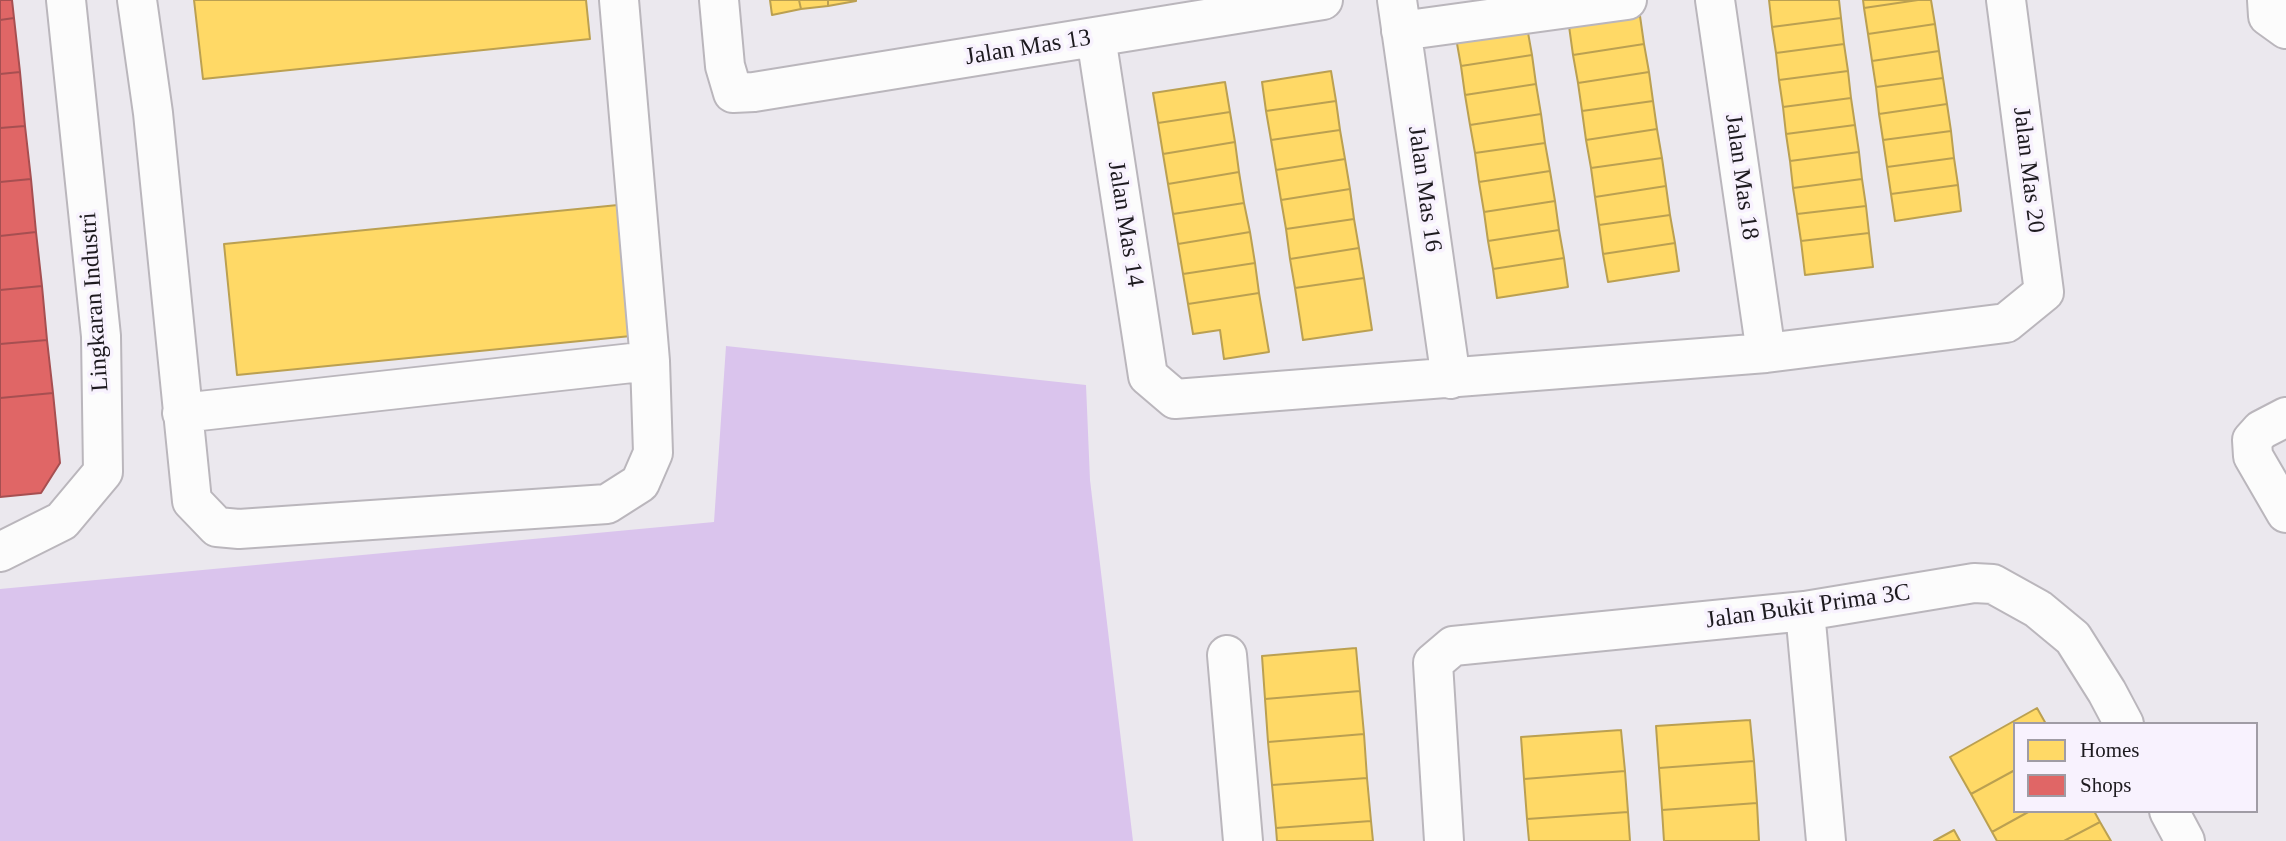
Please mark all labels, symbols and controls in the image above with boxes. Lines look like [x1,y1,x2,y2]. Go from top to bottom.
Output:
street label: Jalan Mas 13 [963,24,1093,72]
street label: Jalan Mas 20 [2006,105,2050,235]
street label: Jalan Mas 18 [1718,112,1764,242]
street label: Jalan Mas 16 [1401,124,1447,254]
street label: Jalan Mas 14 [1101,159,1149,289]
street label: Lingkaran Industri [74,212,116,392]
street label: Jalan Bukit Prima 3C [1704,578,1912,636]
legend [2013,722,2258,813]
text: Homes [2080,738,2140,762]
text: Shops [2080,773,2131,797]

